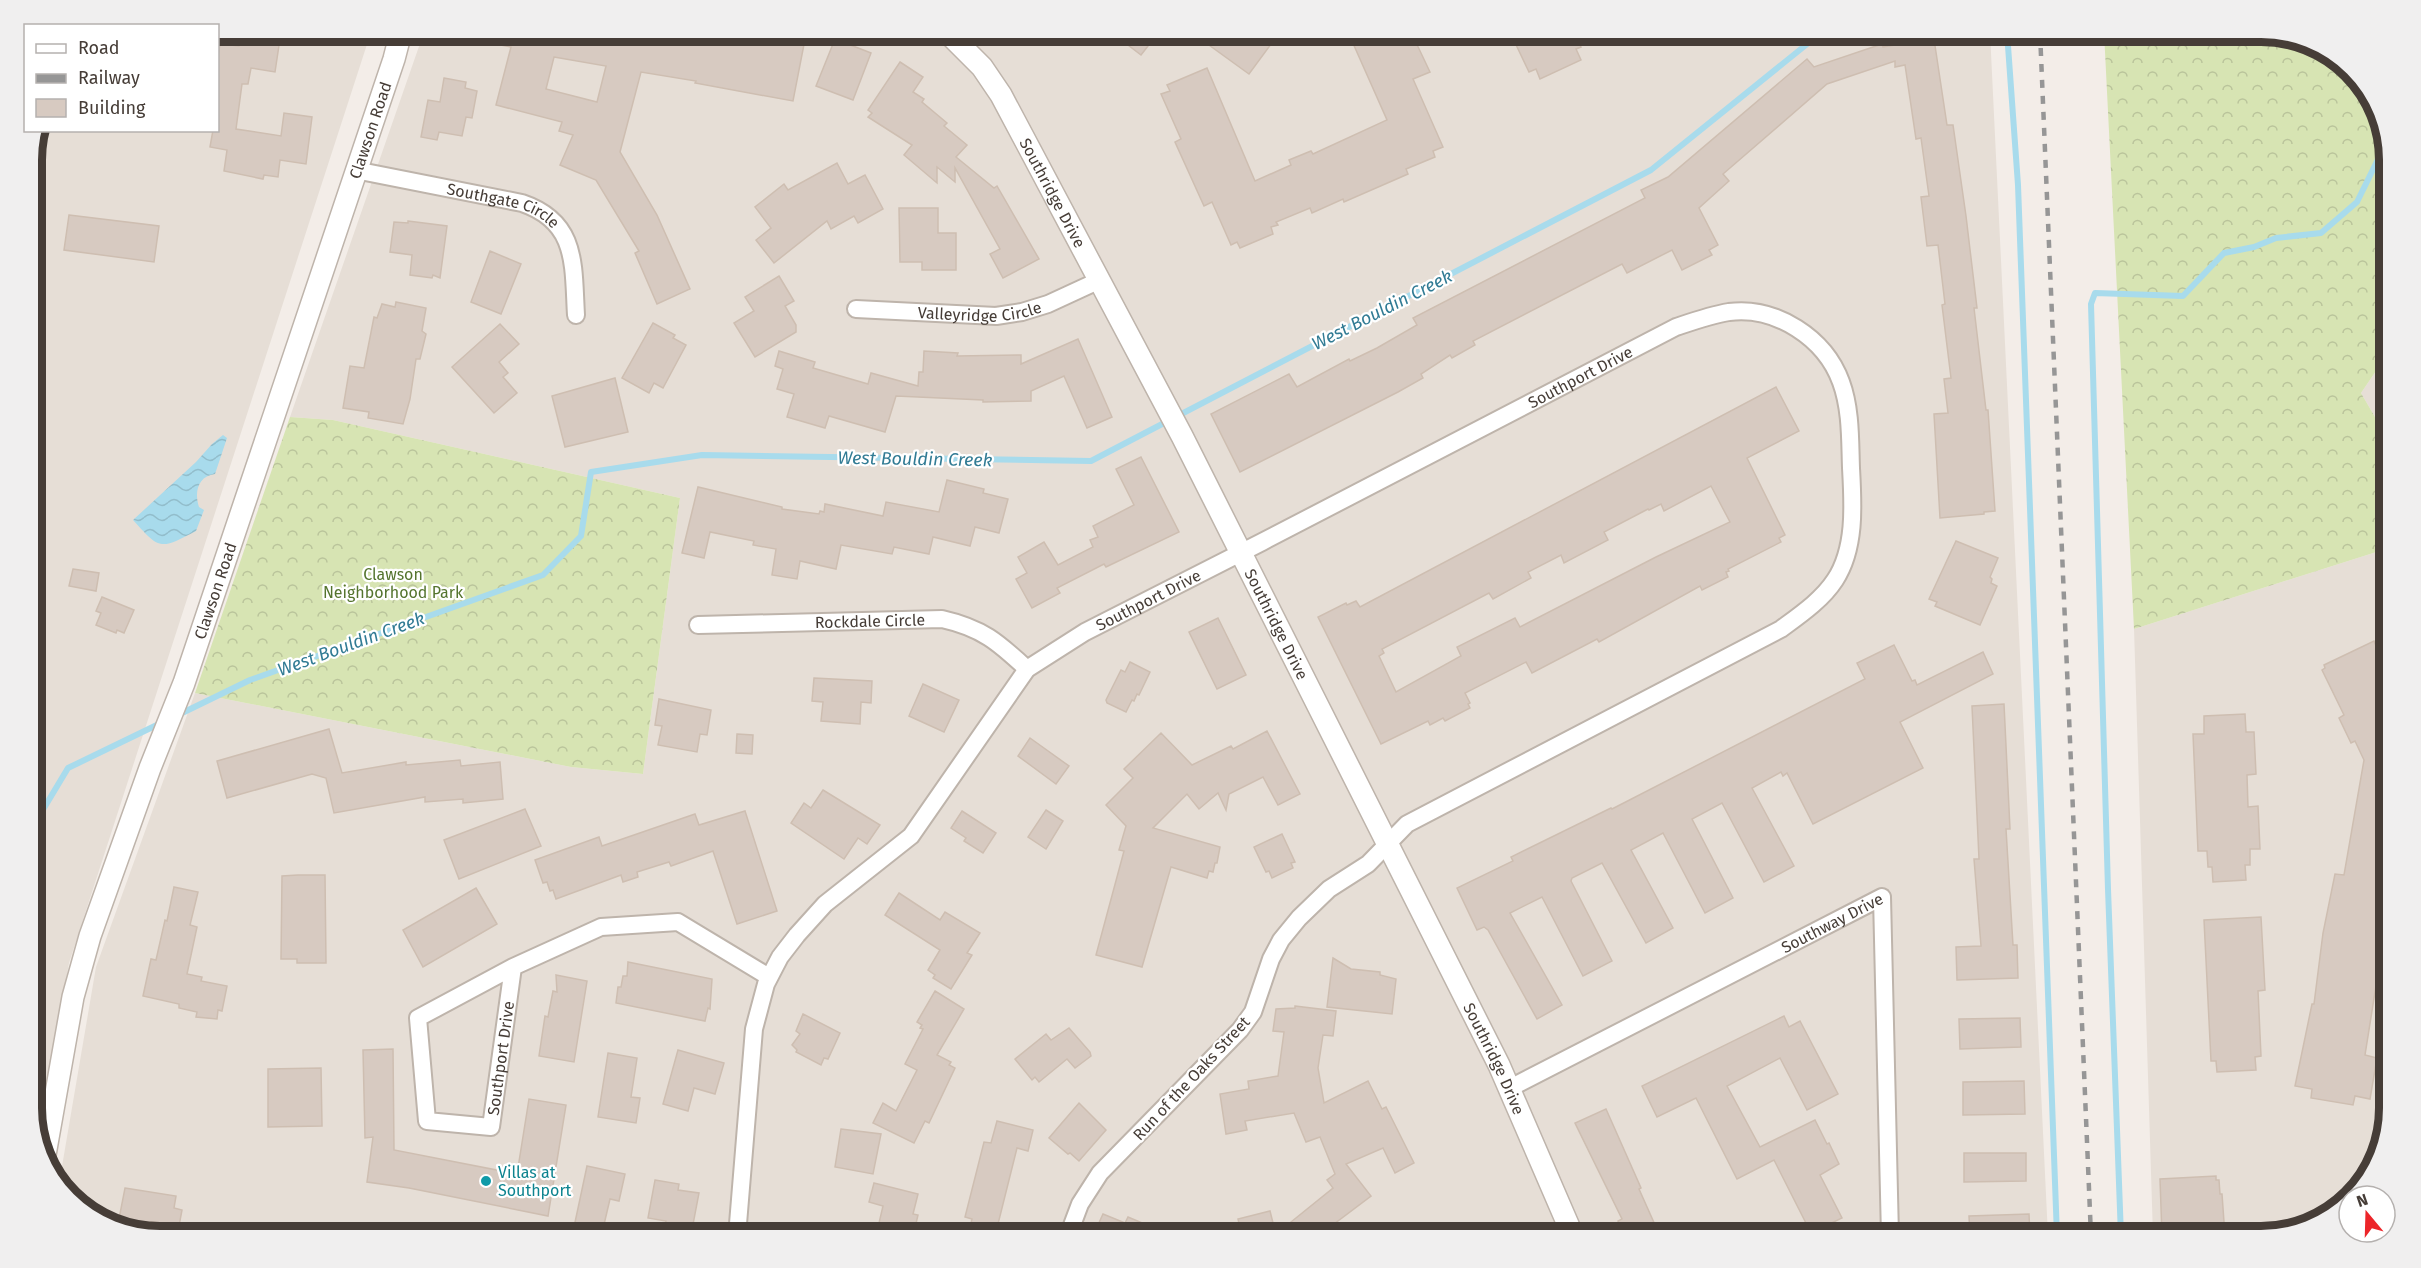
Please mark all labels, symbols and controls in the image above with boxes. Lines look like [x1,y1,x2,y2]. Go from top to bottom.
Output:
legend [24,24,219,132]
text: Road [78,37,120,59]
text: Railway [78,67,140,89]
street label: Clawson Road [345,79,396,181]
text: Building [78,97,146,119]
street label: Southridge Drive [1016,135,1089,251]
street label: Southgate Circle [445,179,563,232]
water label: West Bouldin Creek [1308,265,1456,355]
street label: Valleyridge Circle [917,298,1044,326]
street label: Southport Drive [1525,342,1636,412]
water label: West Bouldin Creek [837,447,993,471]
street label: Clawson Road [190,540,241,642]
park label: Clawson Neighborhood Park [323,565,464,602]
street label: Southport Drive [1093,566,1204,635]
street label: Southridge Drive [1241,566,1312,683]
water label: West Bouldin Creek [274,607,428,681]
street label: Rockdale Circle [815,610,925,632]
street label: Southway Drive [1778,889,1886,957]
street label: Southport Drive [484,1000,518,1117]
street label: Southridge Drive [1459,1000,1528,1118]
street label: Run of the Oaks Street [1129,1012,1254,1144]
place label: Villas at Southport [498,1163,572,1200]
marker: Villas at Southport [479,1174,493,1188]
north arrow [2337,1184,2397,1244]
text: N [2354,1190,2370,1211]

